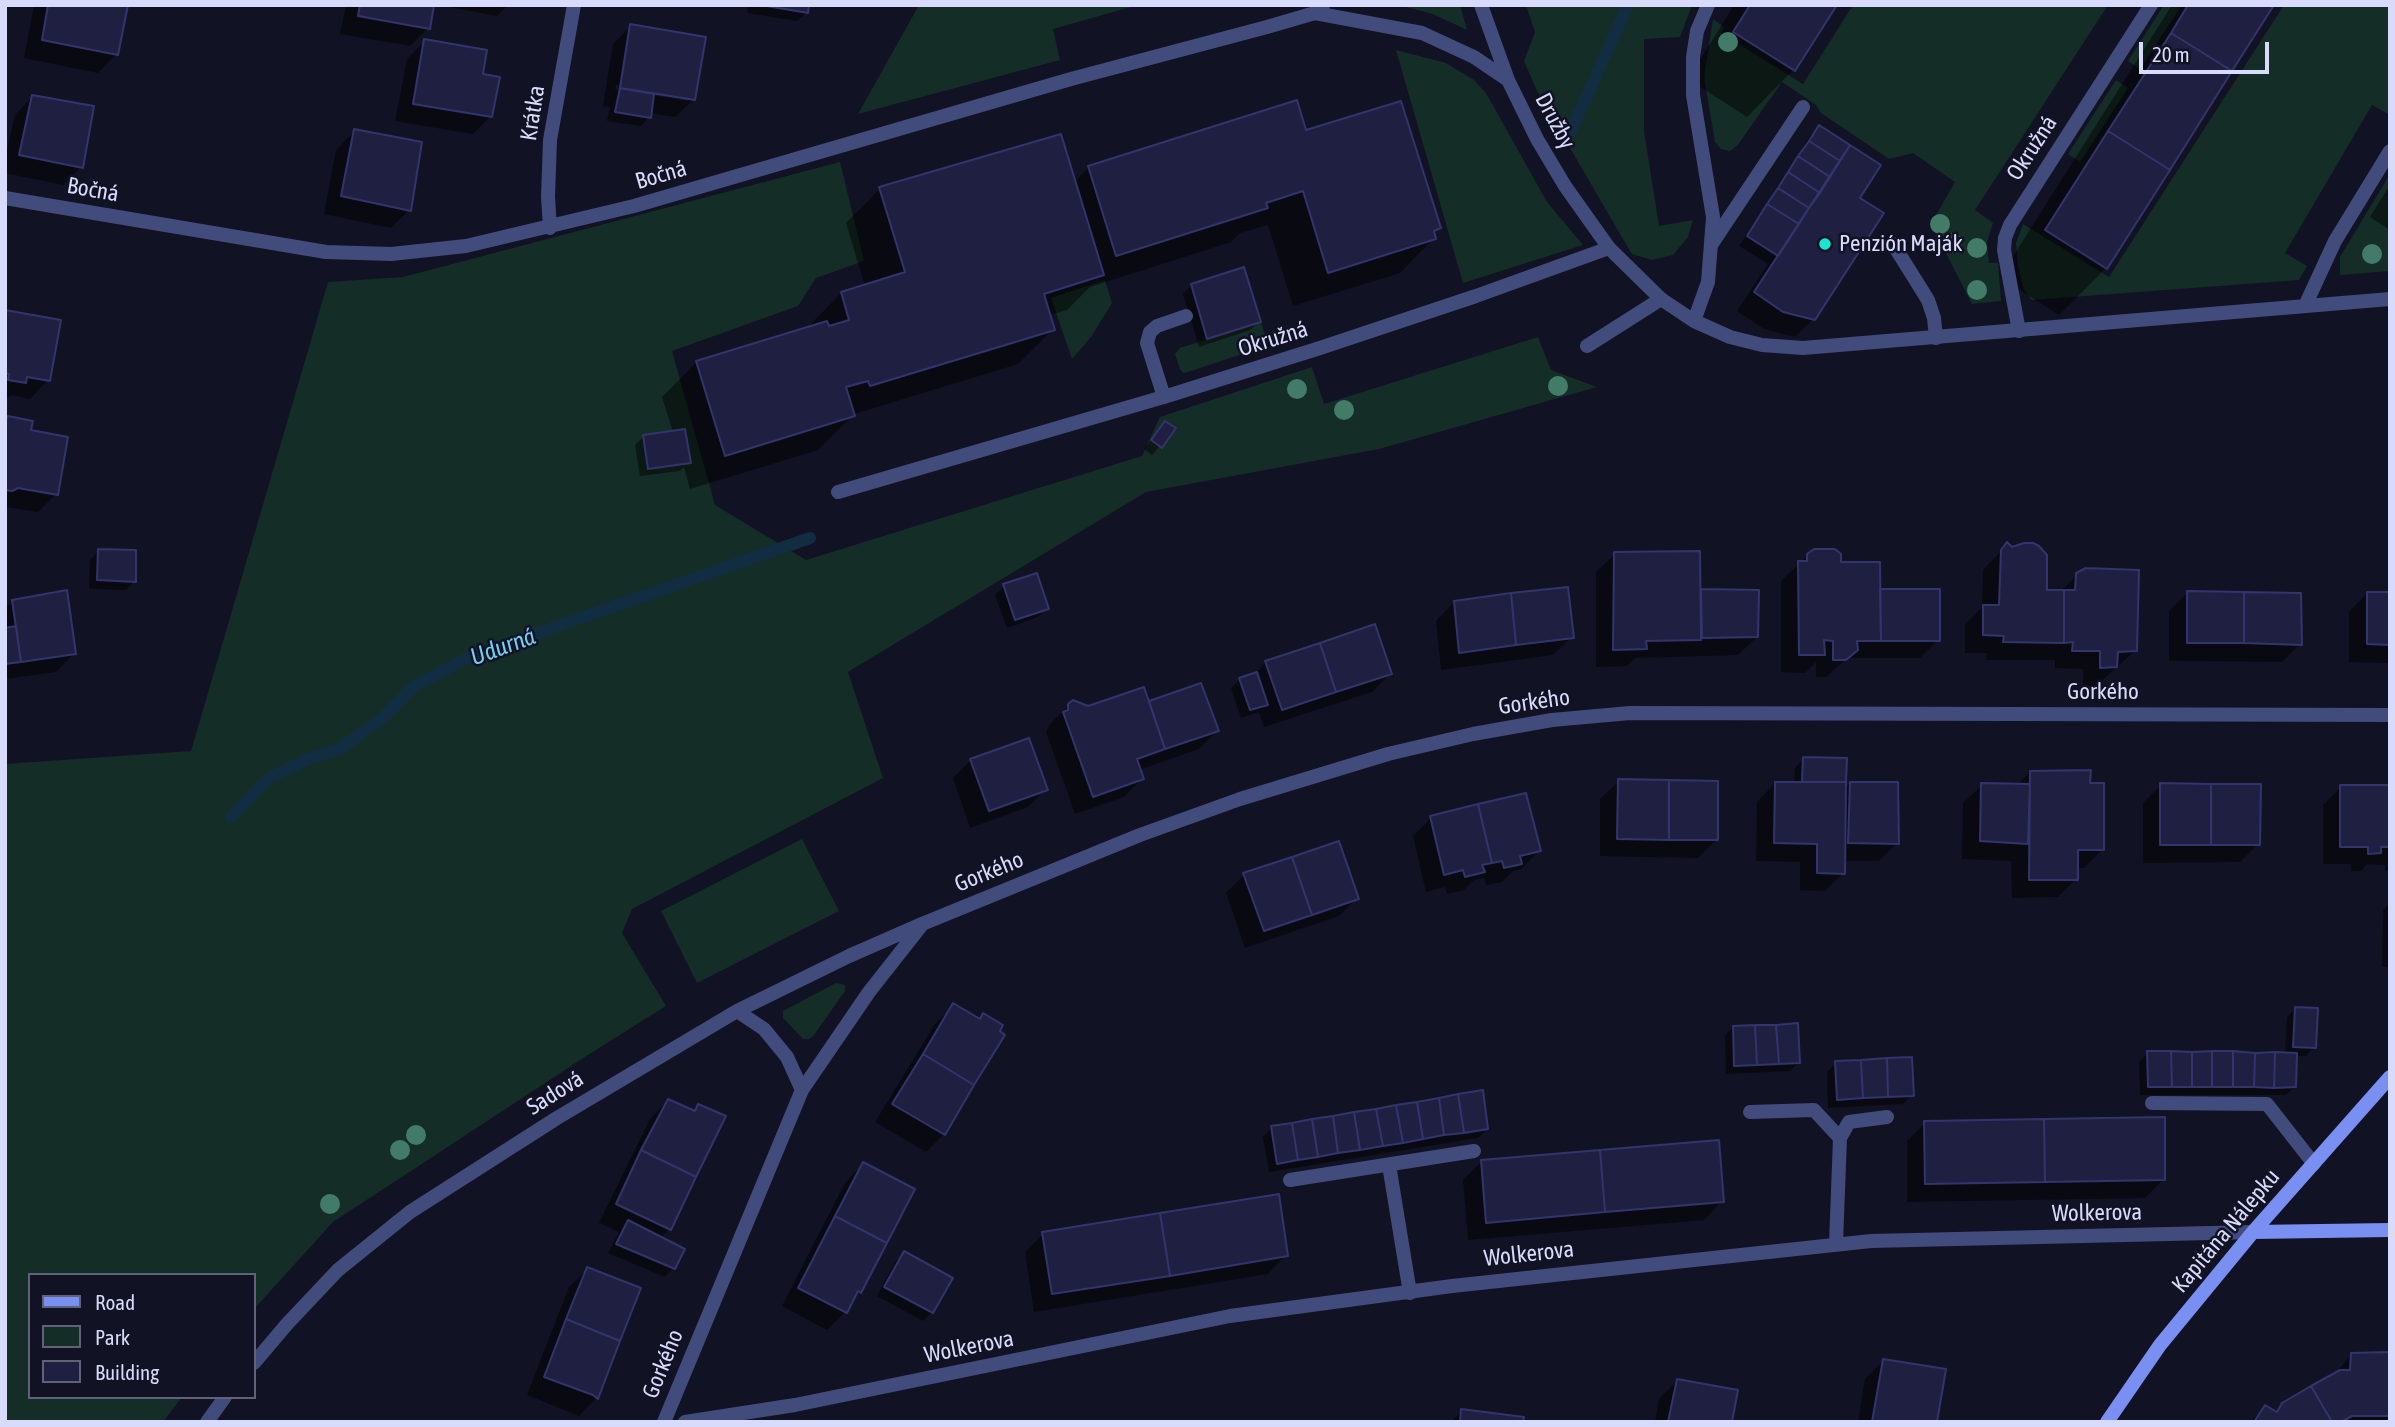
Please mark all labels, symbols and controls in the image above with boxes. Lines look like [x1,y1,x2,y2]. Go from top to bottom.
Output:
scale bar [2143,28,2272,72]
text: 20 m [2152,42,2190,66]
street label: Krátka [515,83,551,143]
street label: Družby [1529,88,1581,154]
street label: Okružná [2001,110,2063,186]
street label: Bočná [632,155,690,195]
street label: Bočná [65,172,121,208]
place label: Penzión Maják [1839,230,1963,258]
marker: Penzión Maják [1817,236,1833,252]
street label: Okružná [1235,315,1311,363]
water label: Udurná [467,622,539,672]
street label: Gorkého [2067,678,2139,706]
street label: Gorkého [1497,683,1571,721]
street label: Gorkého [951,846,1027,898]
street label: Sadová [521,1065,589,1121]
street label: Kapitána Nálepku [2166,1164,2286,1298]
street label: Wolkerova [2052,1198,2142,1228]
street label: Wolkerova [1483,1236,1575,1272]
legend [28,1273,256,1399]
text: Road [95,1290,135,1314]
text: Park [95,1325,130,1349]
street label: Wolkerova [922,1325,1016,1369]
street label: Gorkého [637,1326,689,1402]
text: Building [95,1360,159,1384]

